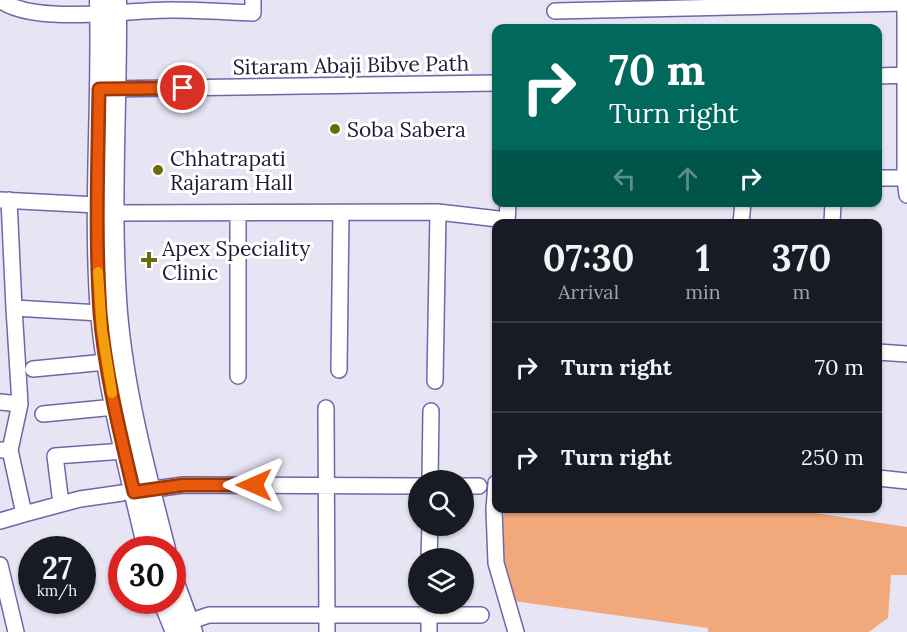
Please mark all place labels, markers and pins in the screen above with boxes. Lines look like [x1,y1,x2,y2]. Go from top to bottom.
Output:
pin [157,62,208,113]
place label: Soba Sabera [347,116,466,143]
marker: Soba Sabera [328,122,342,136]
place label: Chhatrapati Rajaram Hall [170,145,293,196]
marker: Chhatrapati Rajaram Hall [151,163,165,177]
place label: Apex Speciality Clinic [161,235,310,286]
marker: Apex Speciality Clinic [140,251,158,269]

